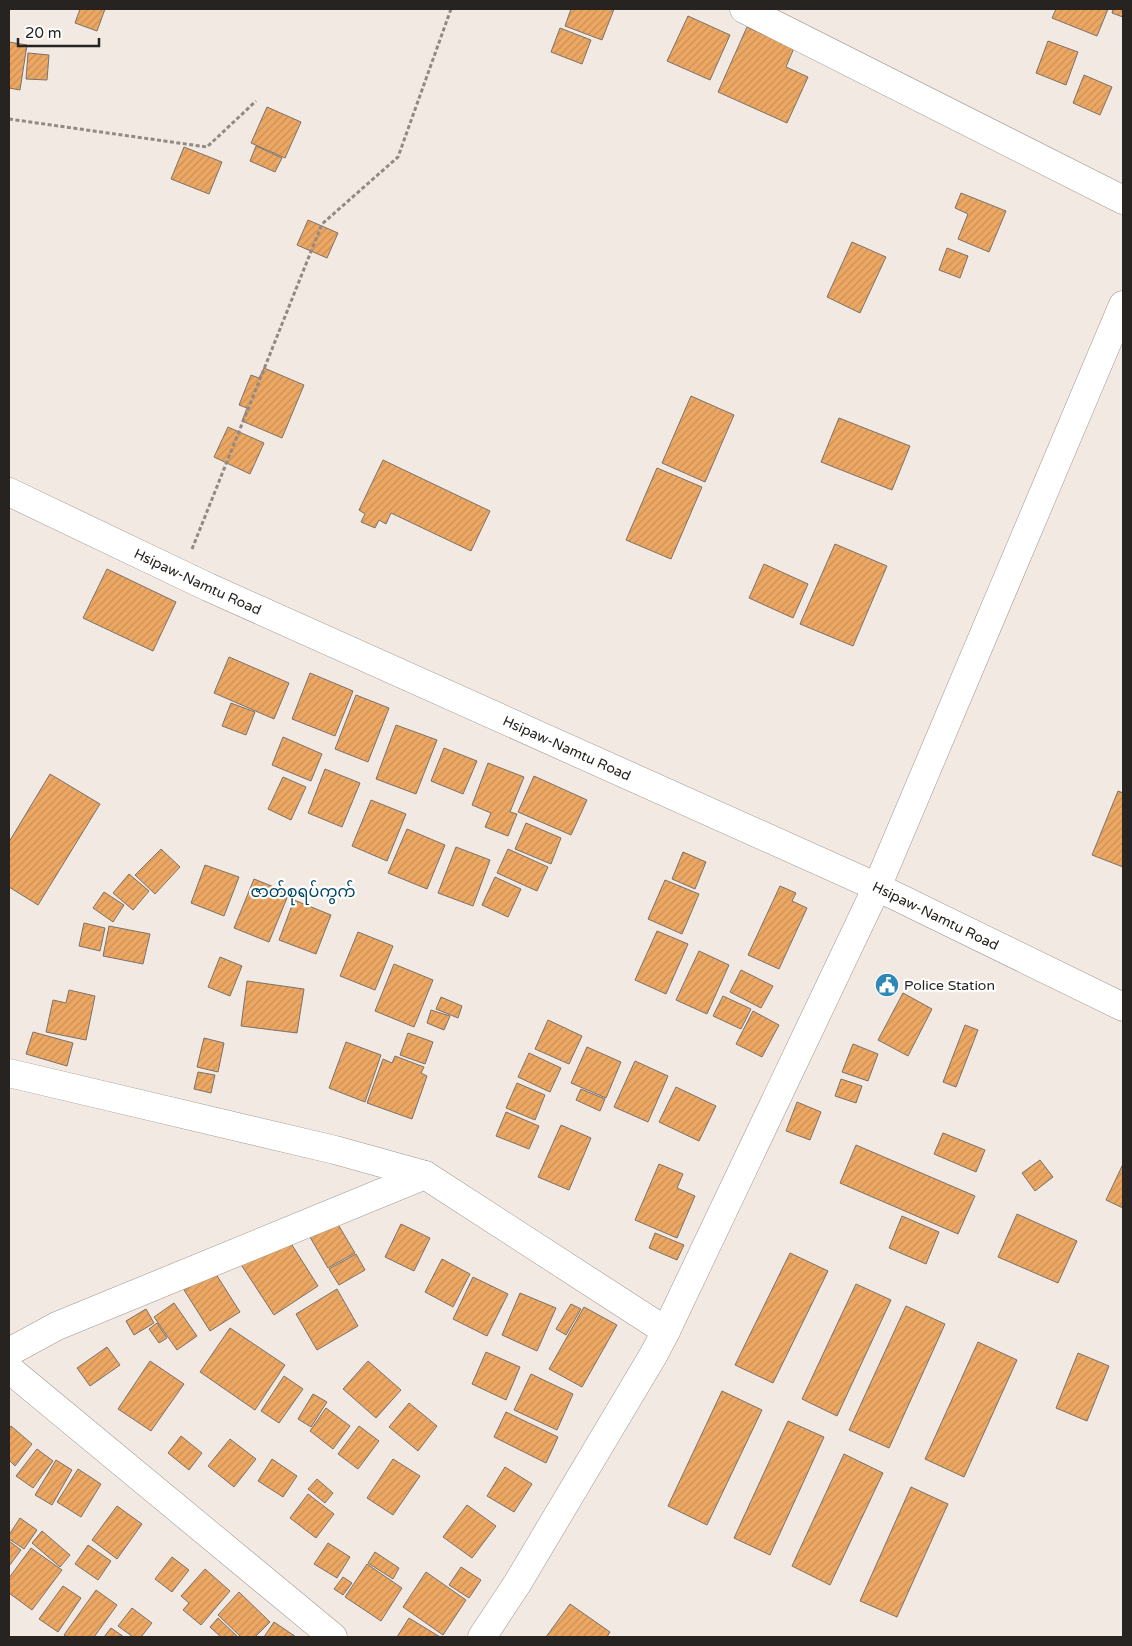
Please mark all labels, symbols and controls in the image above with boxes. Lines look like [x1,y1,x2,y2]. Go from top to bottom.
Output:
scale bar [18,15,99,47]
text: 20 m [25,24,62,42]
street label: Hsipaw-Namtu Road [131,545,264,619]
street label: Hsipaw-Namtu Road [500,712,634,785]
street label: Hsipaw-Namtu Road [870,878,1001,954]
district label: ဇာတ်စုရပ်ကွက် [251,880,355,906]
public building icon: Police Station [874,972,900,998]
place label: Police Station [904,977,995,994]

